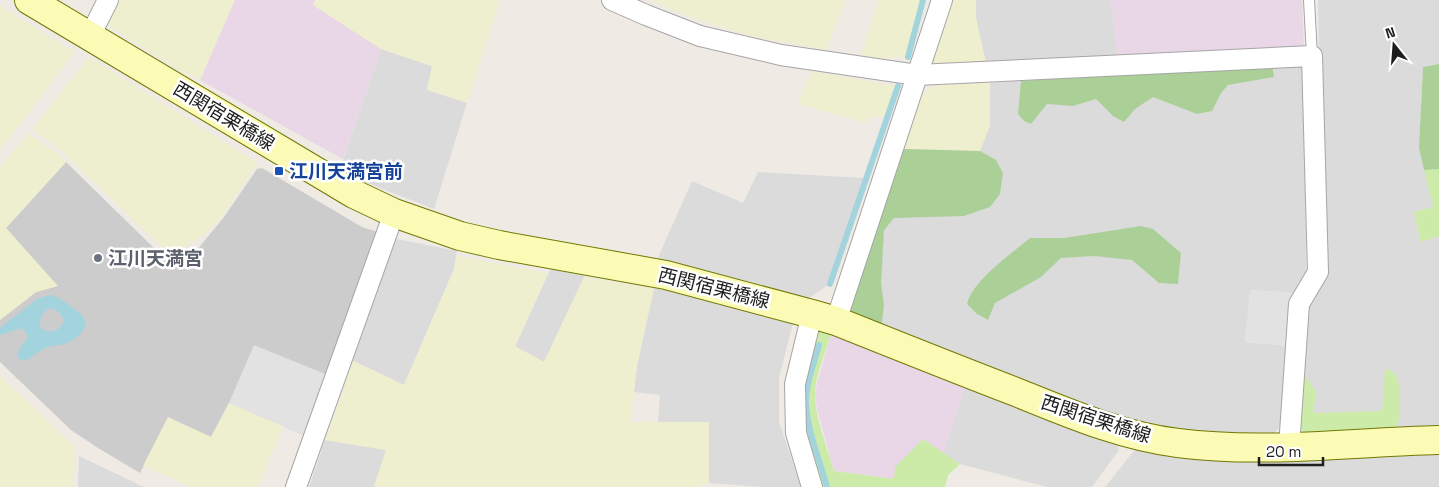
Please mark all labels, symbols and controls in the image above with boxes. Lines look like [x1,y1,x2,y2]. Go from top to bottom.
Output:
north arrow [1369,20,1419,70]
text: N [1383,23,1397,43]
street label: 西関宿栗橋線 [169,76,279,156]
place label: 江川天満宮前 [289,159,403,184]
marker: 江川天満宮前 [273,165,285,177]
place label: 江川天満宮 [108,246,203,271]
marker: 江川天満宮 [92,252,104,264]
street label: 西関宿栗橋線 [656,262,772,314]
street label: 西関宿栗橋線 [1038,389,1154,449]
scale bar [1259,434,1323,466]
text: 20 m [1266,442,1301,461]

